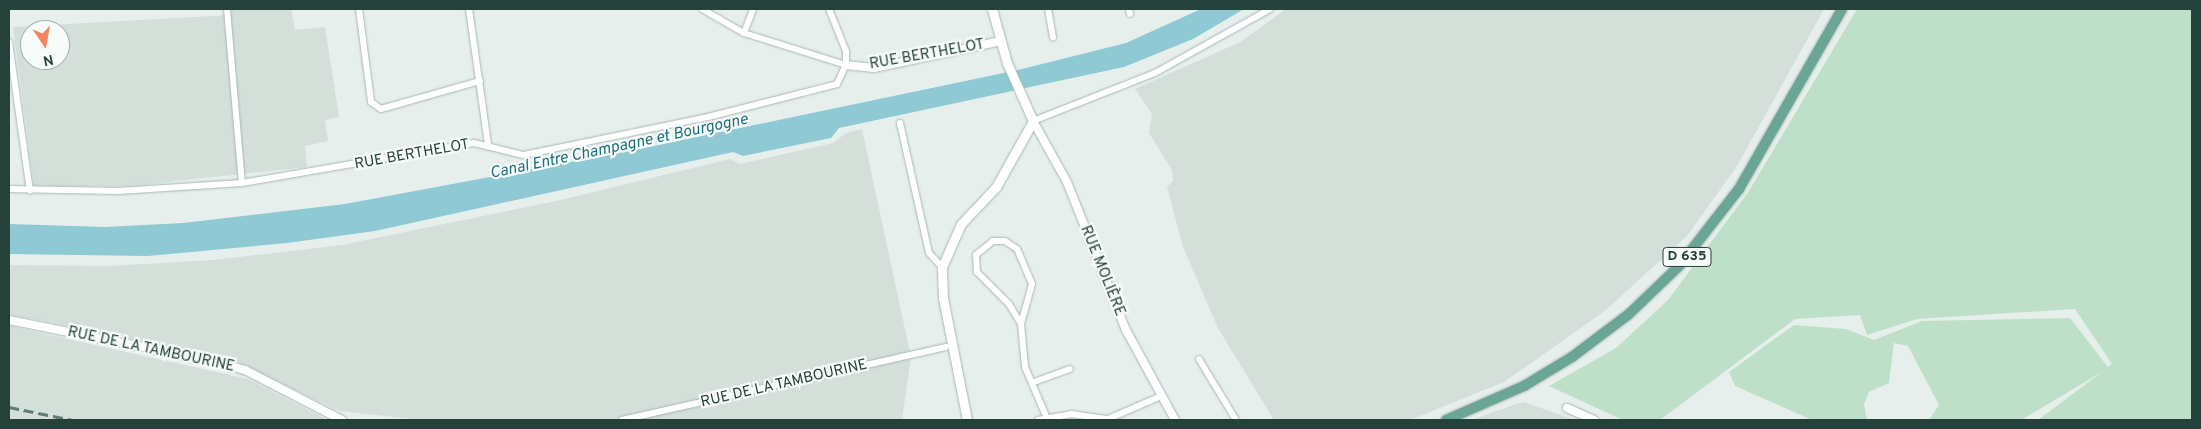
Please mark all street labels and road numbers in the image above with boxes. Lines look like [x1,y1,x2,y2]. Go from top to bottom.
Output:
street label: RUE BERTHELOT [868,36,986,74]
street label: RUE BERTHELOT [353,136,471,174]
street label: RUE MOLIÈRE [1076,223,1128,319]
road number: D 635 [1662,246,1712,268]
street label: RUE DE LA TAMBOURINE [65,323,237,377]
street label: RUE DE LA TAMBOURINE [698,356,870,412]

